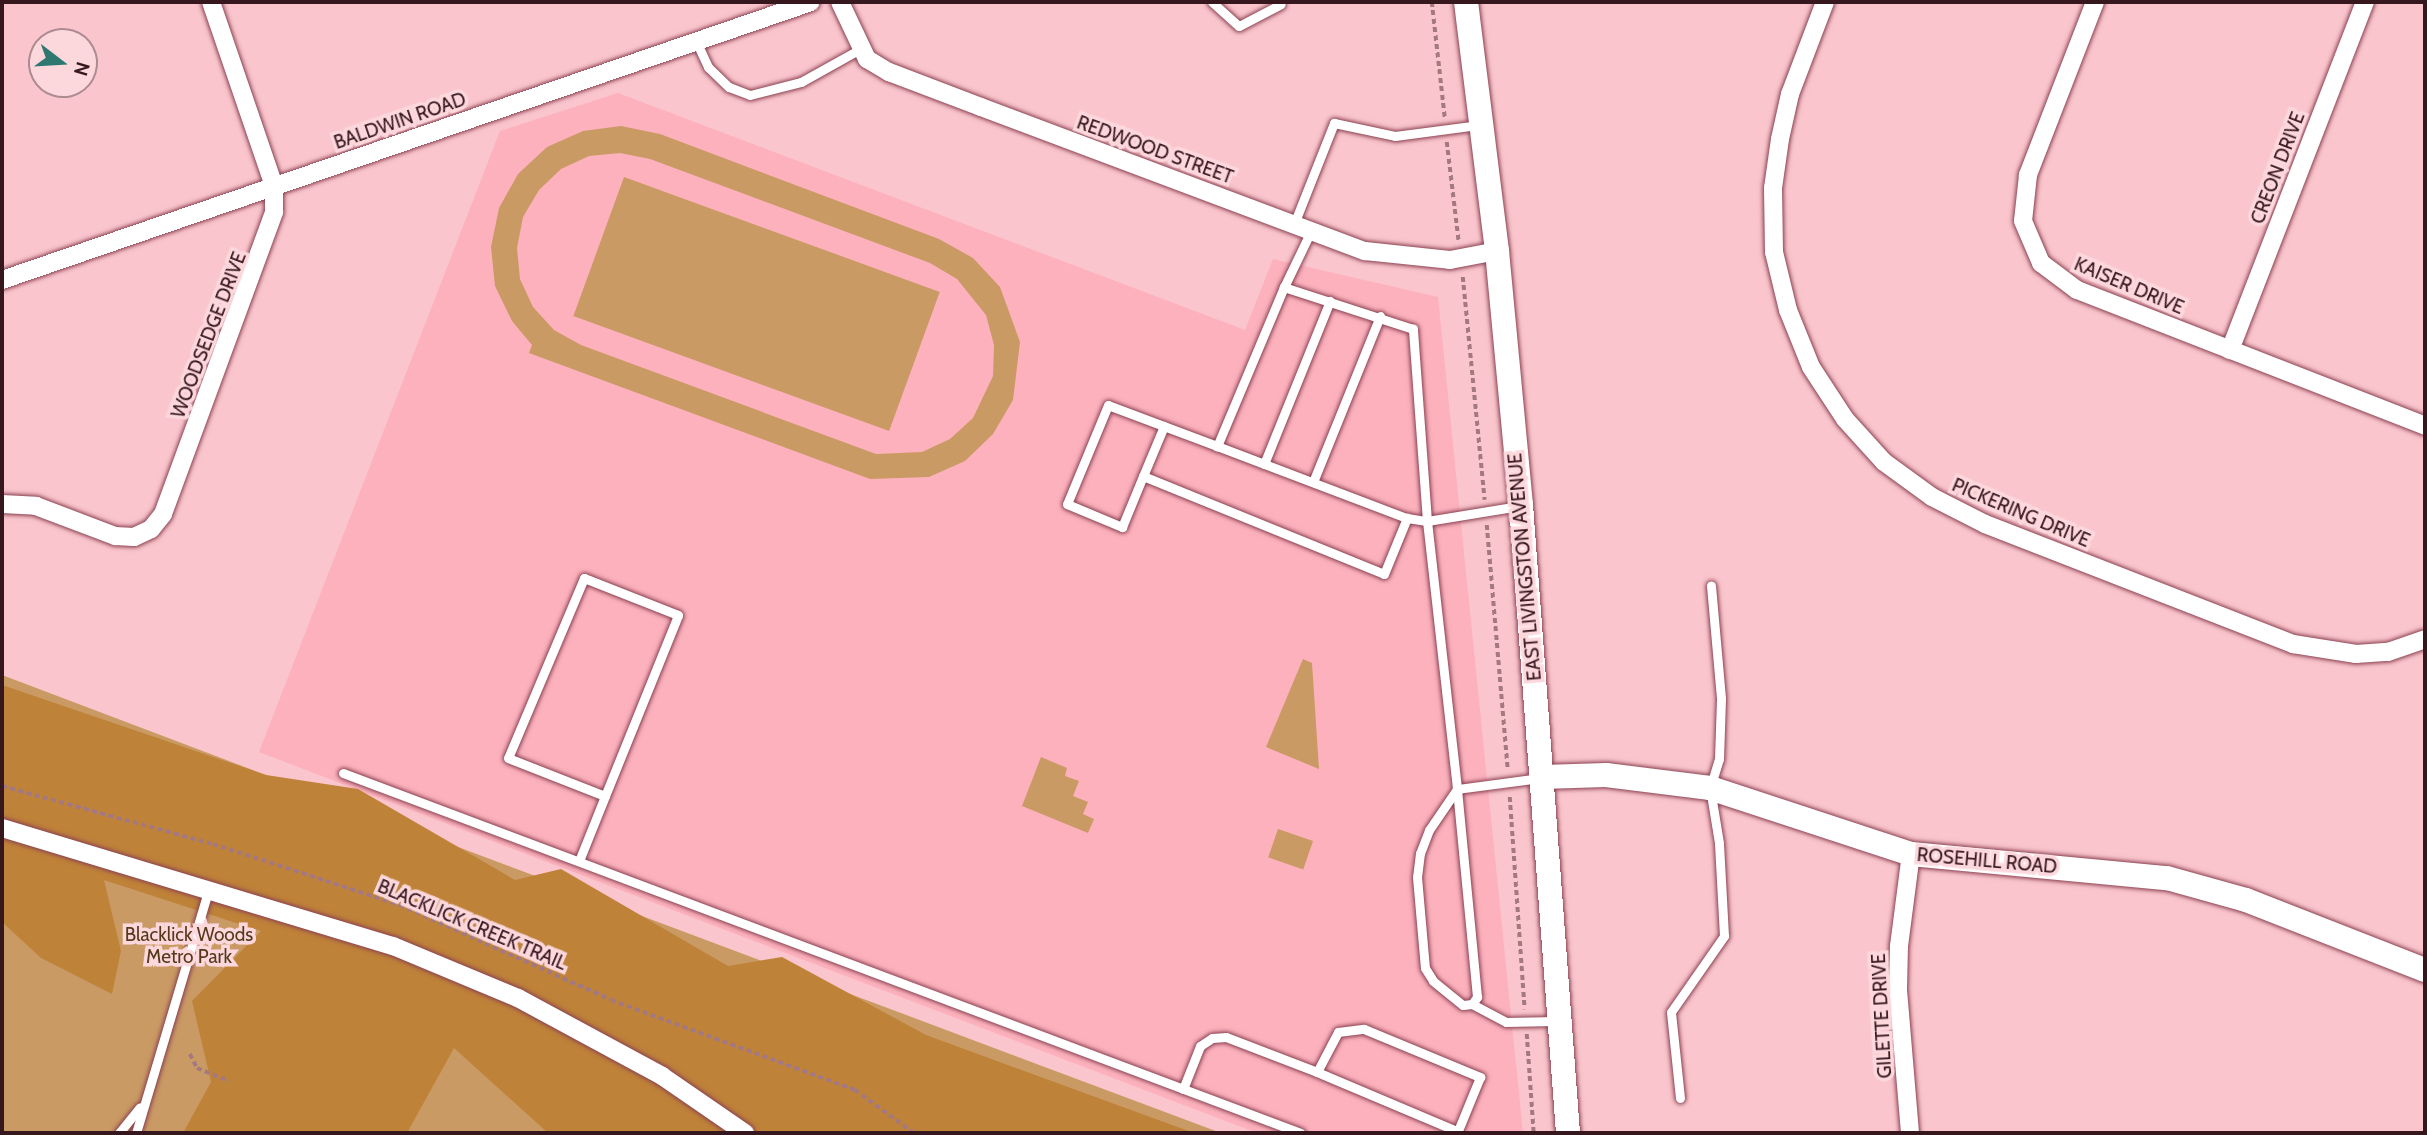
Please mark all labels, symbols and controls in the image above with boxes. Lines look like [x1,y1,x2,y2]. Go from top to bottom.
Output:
north arrow [28,28,98,98]
text: N [69,59,95,78]
street label: BALDWIN ROAD [331,88,469,154]
street label: CREON DRIVE [2246,109,2310,227]
street label: REDWOOD STREET [1074,111,1236,189]
street label: WOODSEDGE DRIVE [167,249,251,421]
street label: KAISER DRIVE [2071,253,2187,319]
street label: EAST LIVINGSTON AVENUE [1504,452,1546,682]
street label: PICKERING DRIVE [1949,474,2093,552]
street label: ROSEHILL ROAD [1916,844,2058,878]
street label: BLACKLICK CREEK TRAIL [374,875,570,975]
park label: Blacklick Woods Metro Park [125,924,253,968]
street label: GILETTE DRIVE [1867,953,1897,1079]

